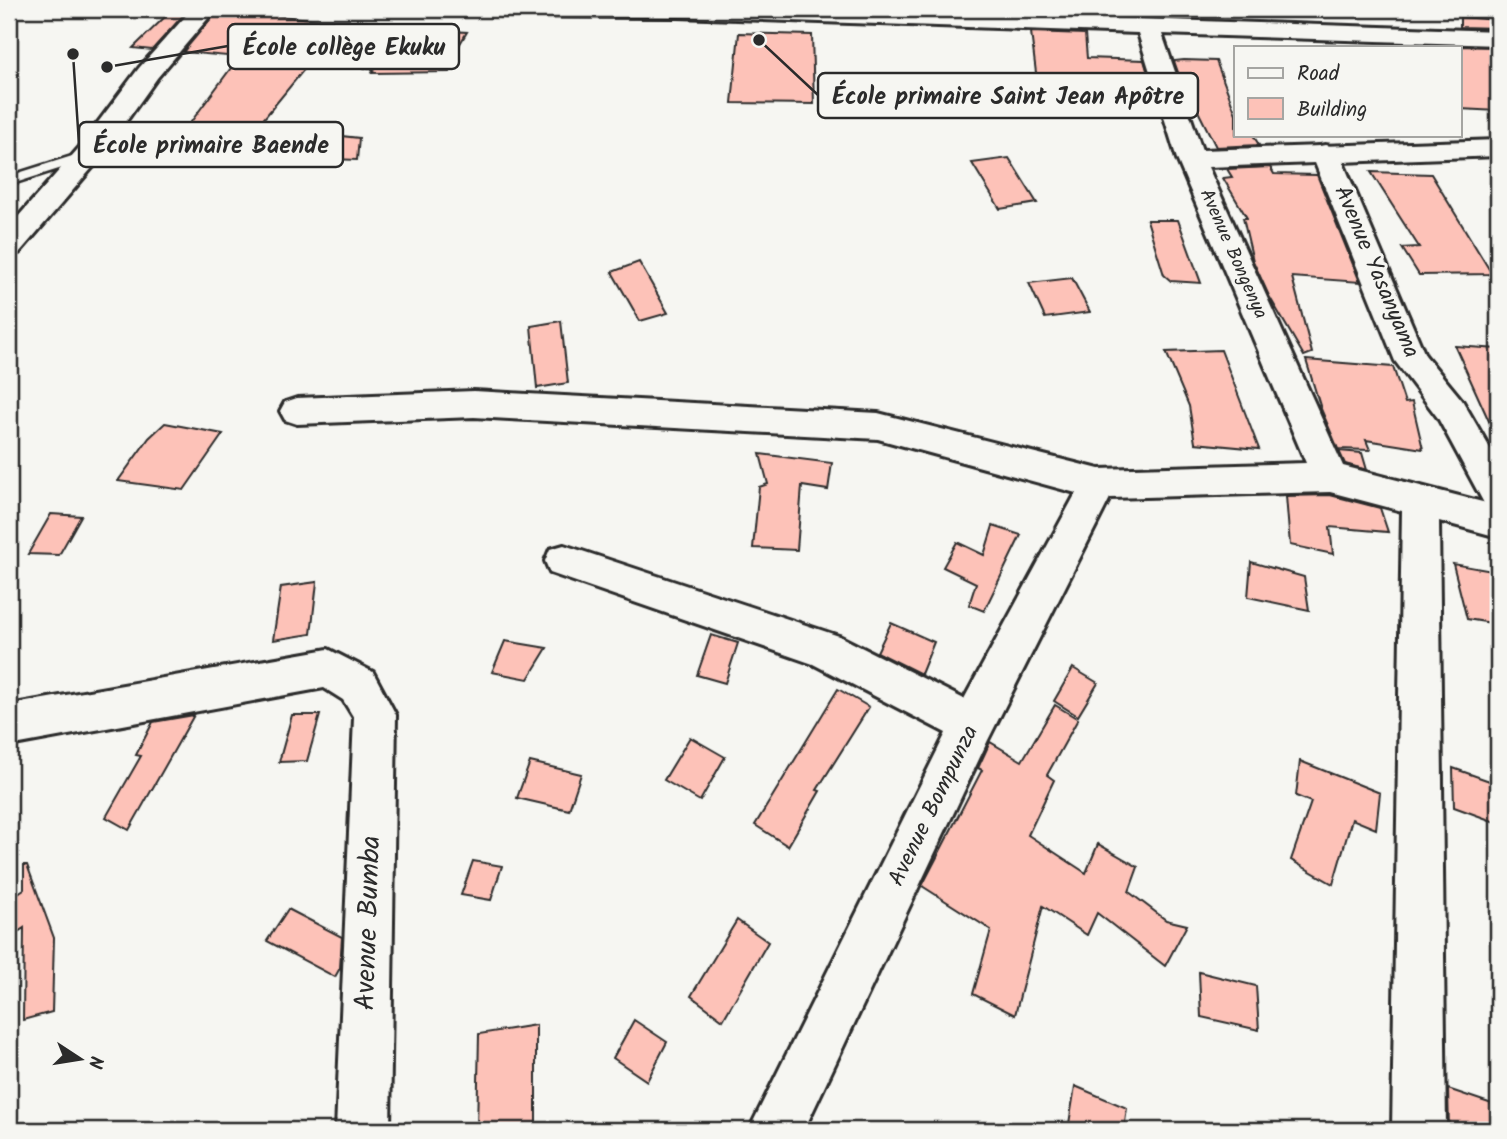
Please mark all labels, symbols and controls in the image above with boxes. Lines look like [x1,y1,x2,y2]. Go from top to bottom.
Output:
callout: École collège Ekuku [228,24,459,69]
text: École collège Ekuku [243,29,445,68]
legend [1234,46,1462,136]
text: Road [1297,58,1340,91]
callout: École primaire Saint Jean Apôtre [818,73,1198,118]
text: École primaire Saint Jean Apôtre [832,78,1184,117]
text: Building [1297,94,1367,127]
callout: École primaire Baende [79,122,343,167]
text: École primaire Baende [93,127,329,166]
street label: Avenue Yasanyama [1323,180,1429,364]
street label: Avenue Bongenya [1191,184,1275,324]
street label: Avenue Bompunza [879,719,989,893]
street label: Avenue Bumba [343,835,395,1011]
north arrow [46,1024,116,1094]
text: N [79,1053,111,1071]

